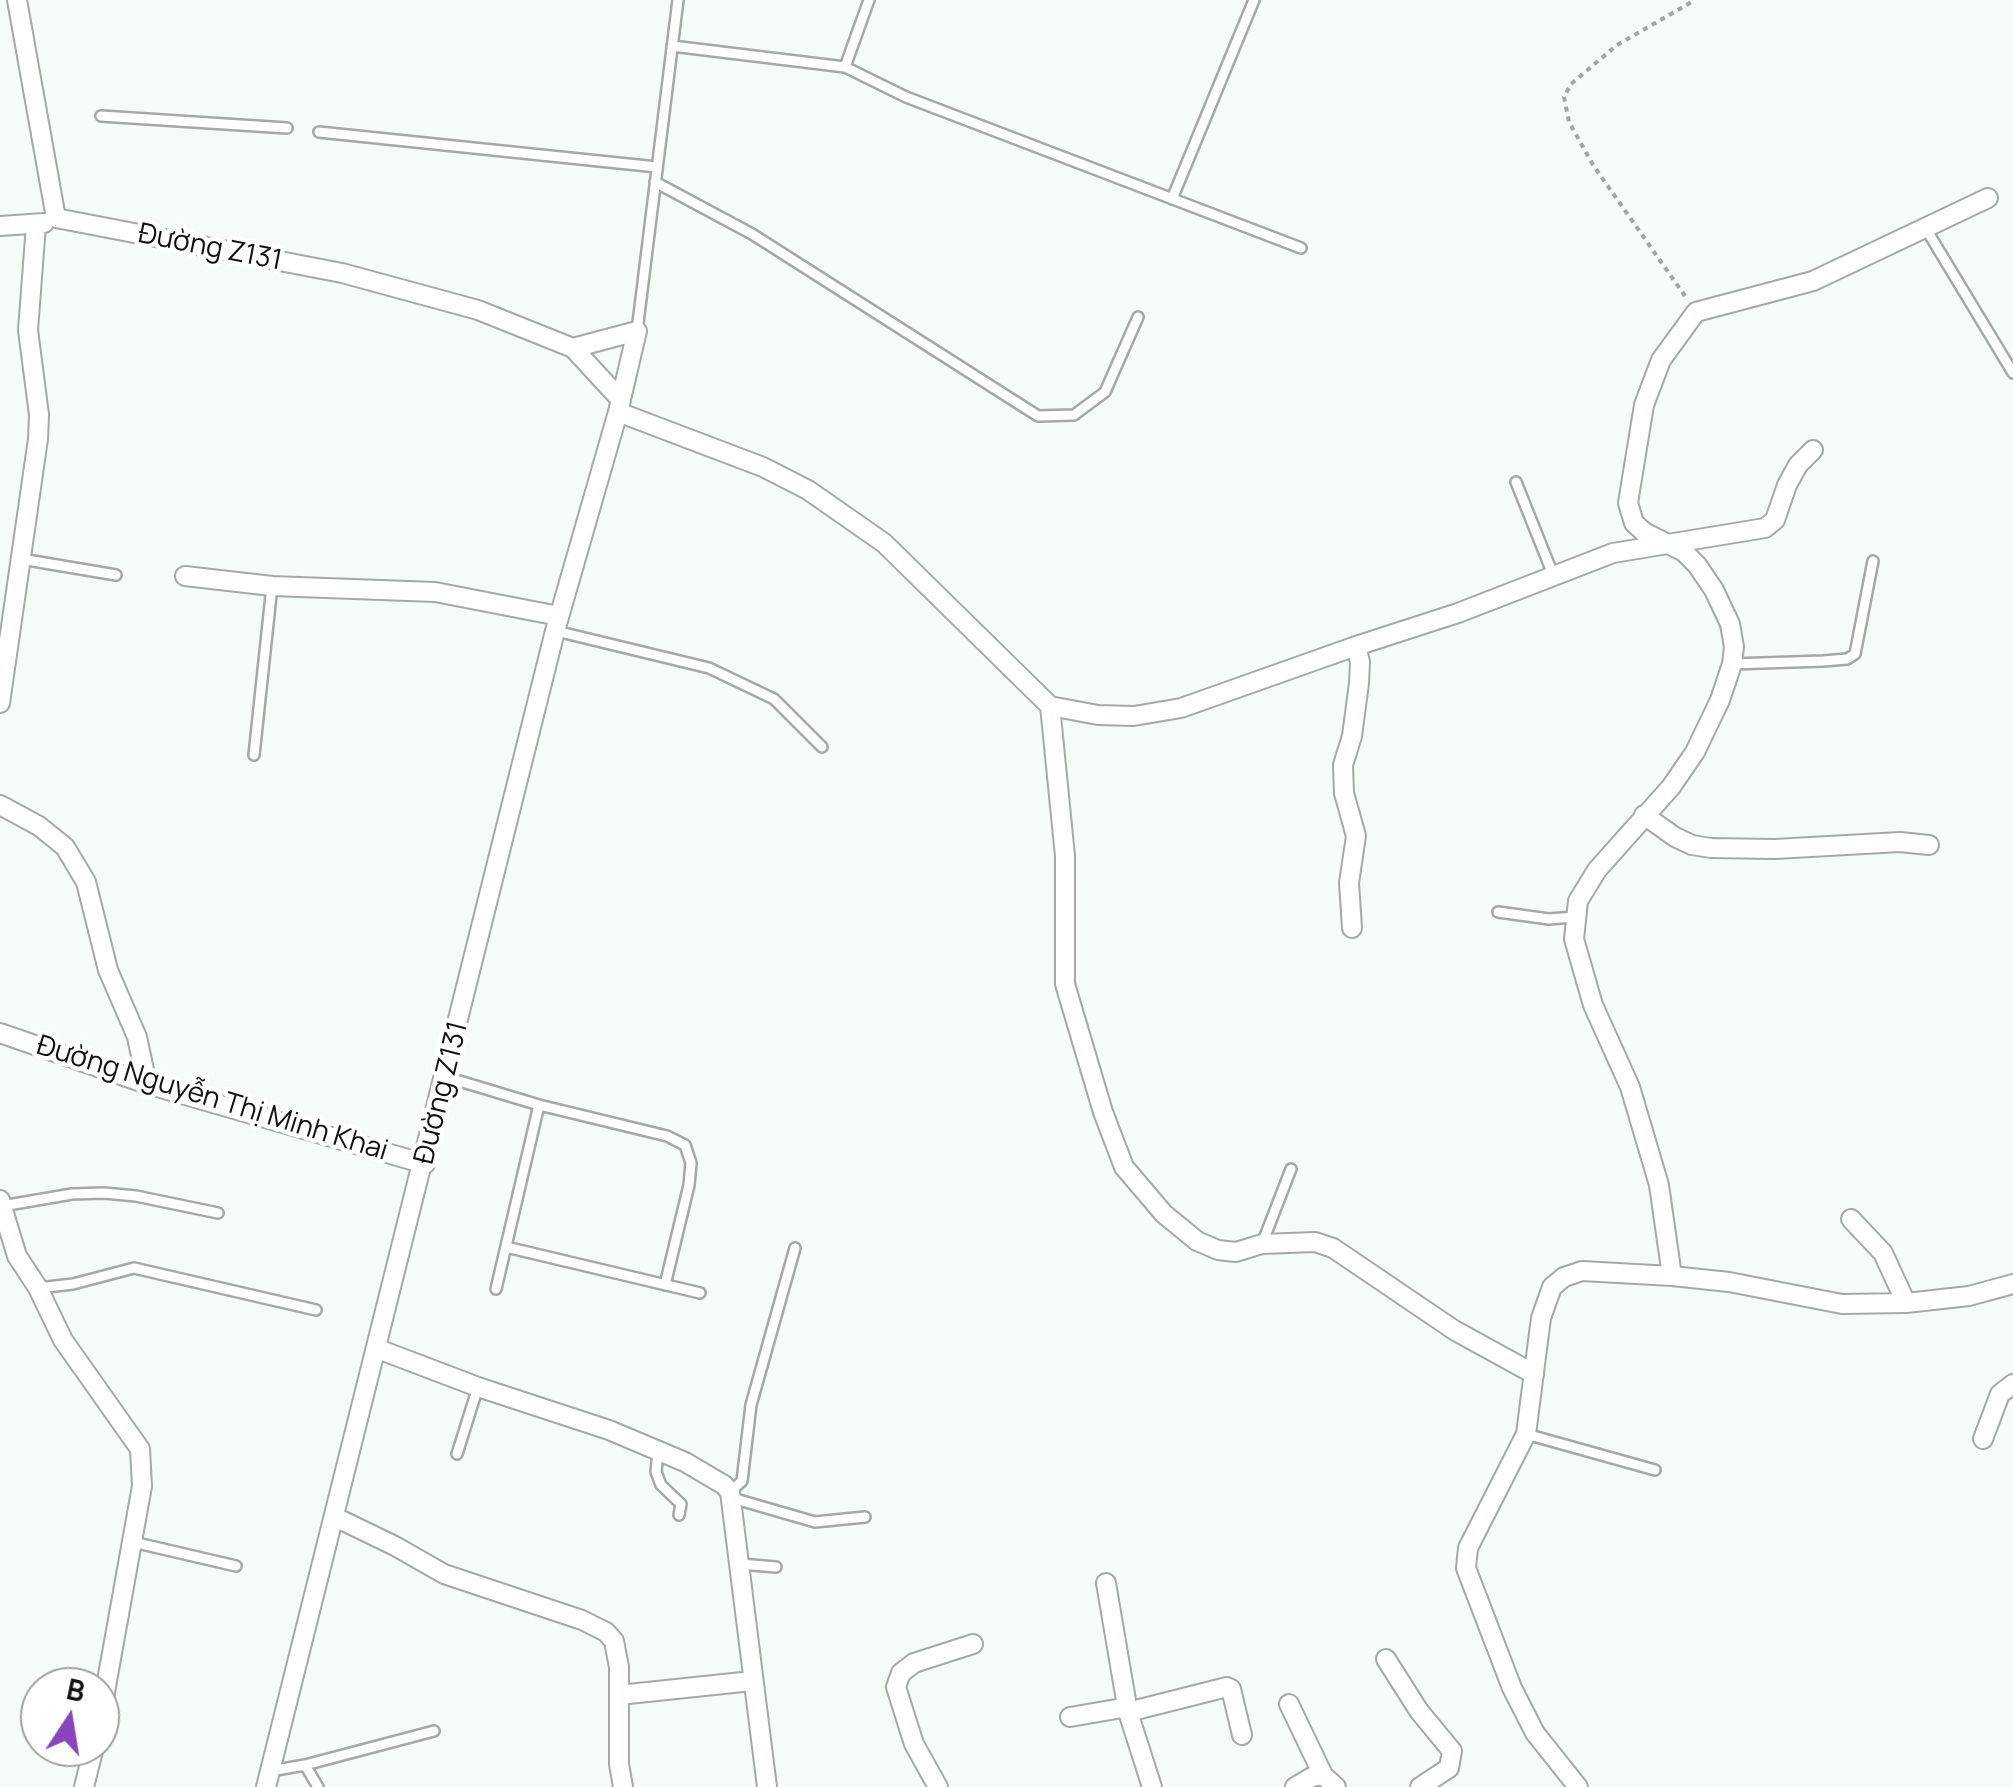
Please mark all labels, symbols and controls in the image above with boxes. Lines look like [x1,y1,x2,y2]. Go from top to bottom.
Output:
street label: Đường Z131 [135,218,285,278]
street label: Đường Z131 [408,1018,476,1168]
street label: Đường Nguyễn Thị Minh Khai [32,1029,392,1169]
north arrow [20,1667,120,1767]
text: B [63,1669,88,1710]

